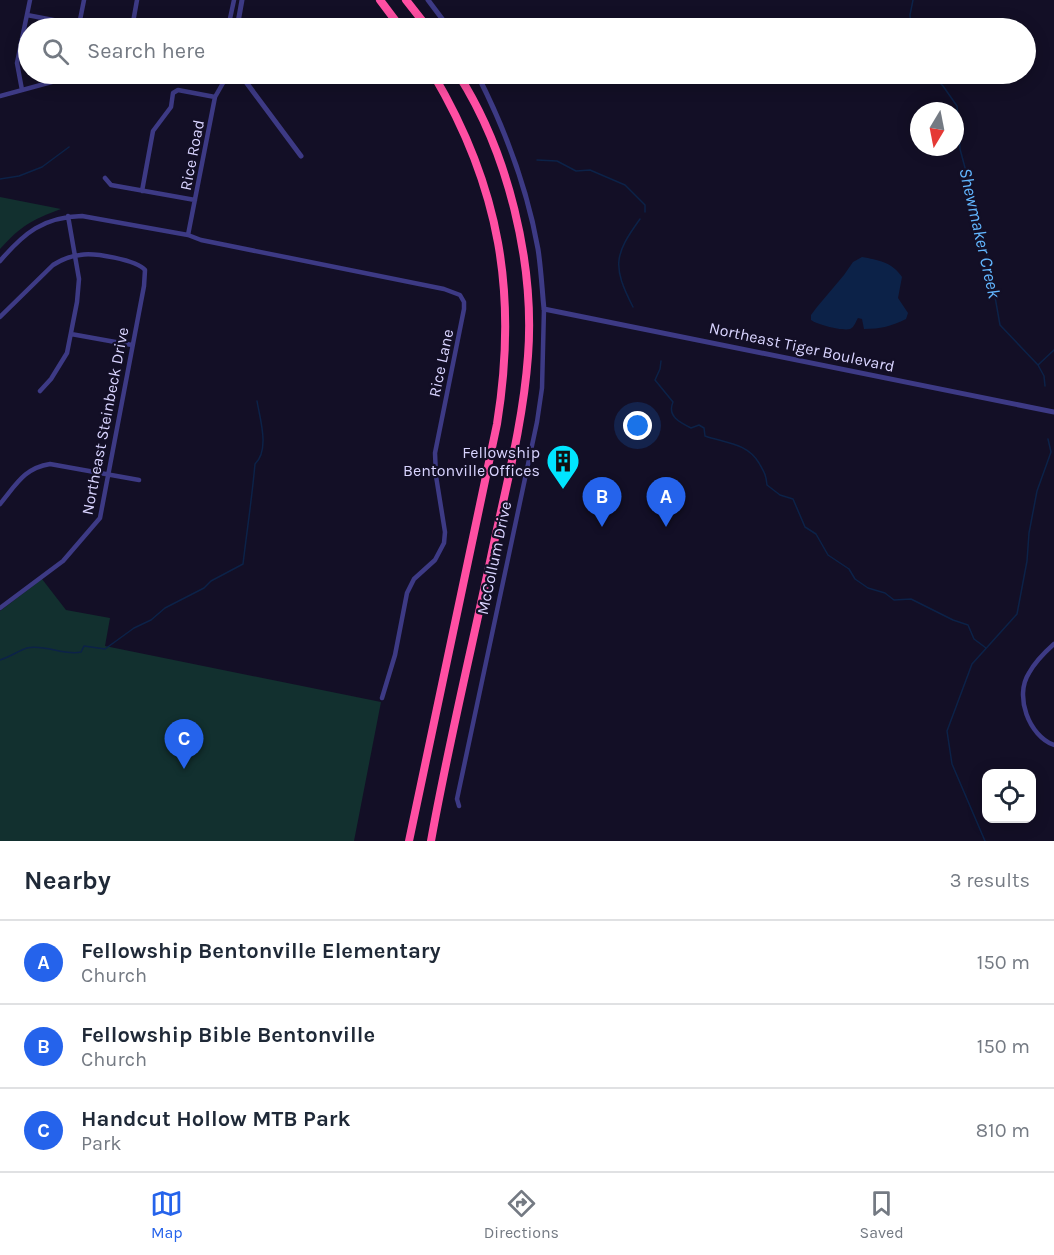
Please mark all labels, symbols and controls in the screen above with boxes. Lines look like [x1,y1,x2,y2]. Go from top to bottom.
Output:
search box [18,18,1036,84]
icon: search [39,35,72,68]
text: Search here [87,38,205,64]
north arrow [910,102,964,156]
street label: Rice Road [176,118,208,192]
water label: Shewmaker Creek [954,166,1006,301]
street label: Northeast Tiger Boulevard [707,318,897,376]
street label: Northeast Steinbeck Drive [77,326,133,516]
street label: Rice Lane [425,327,457,399]
your location [623,411,652,440]
place label: Fellowship Bentonville Offices [403,443,540,480]
building icon: Fellowship Bentonville Offices [545,443,581,490]
pin: B [582,478,622,527]
pin: A [646,478,686,527]
street label: McCollum Drive [473,500,515,616]
pin: C [164,720,204,769]
map controls [982,769,1036,823]
button: locate [982,769,1036,823]
text: Nearby [24,865,111,896]
text: 3 results [950,869,1030,892]
text: Fellowship Bentonville Elementary [81,938,441,964]
text: A [37,951,50,974]
text: 150 m [977,951,1030,974]
text: Church [81,964,147,987]
text: Fellowship Bible Bentonville [81,1022,375,1048]
text: B [37,1035,50,1058]
text: 150 m [977,1035,1030,1058]
text: Church [81,1048,147,1071]
text: Handcut Hollow MTB Park [81,1106,350,1132]
text: C [37,1119,50,1142]
text: 810 m [976,1119,1030,1142]
text: Park [81,1132,122,1155]
tab: Map [150,1187,183,1242]
tab: Directions [484,1187,559,1242]
tab: Saved [860,1187,904,1242]

